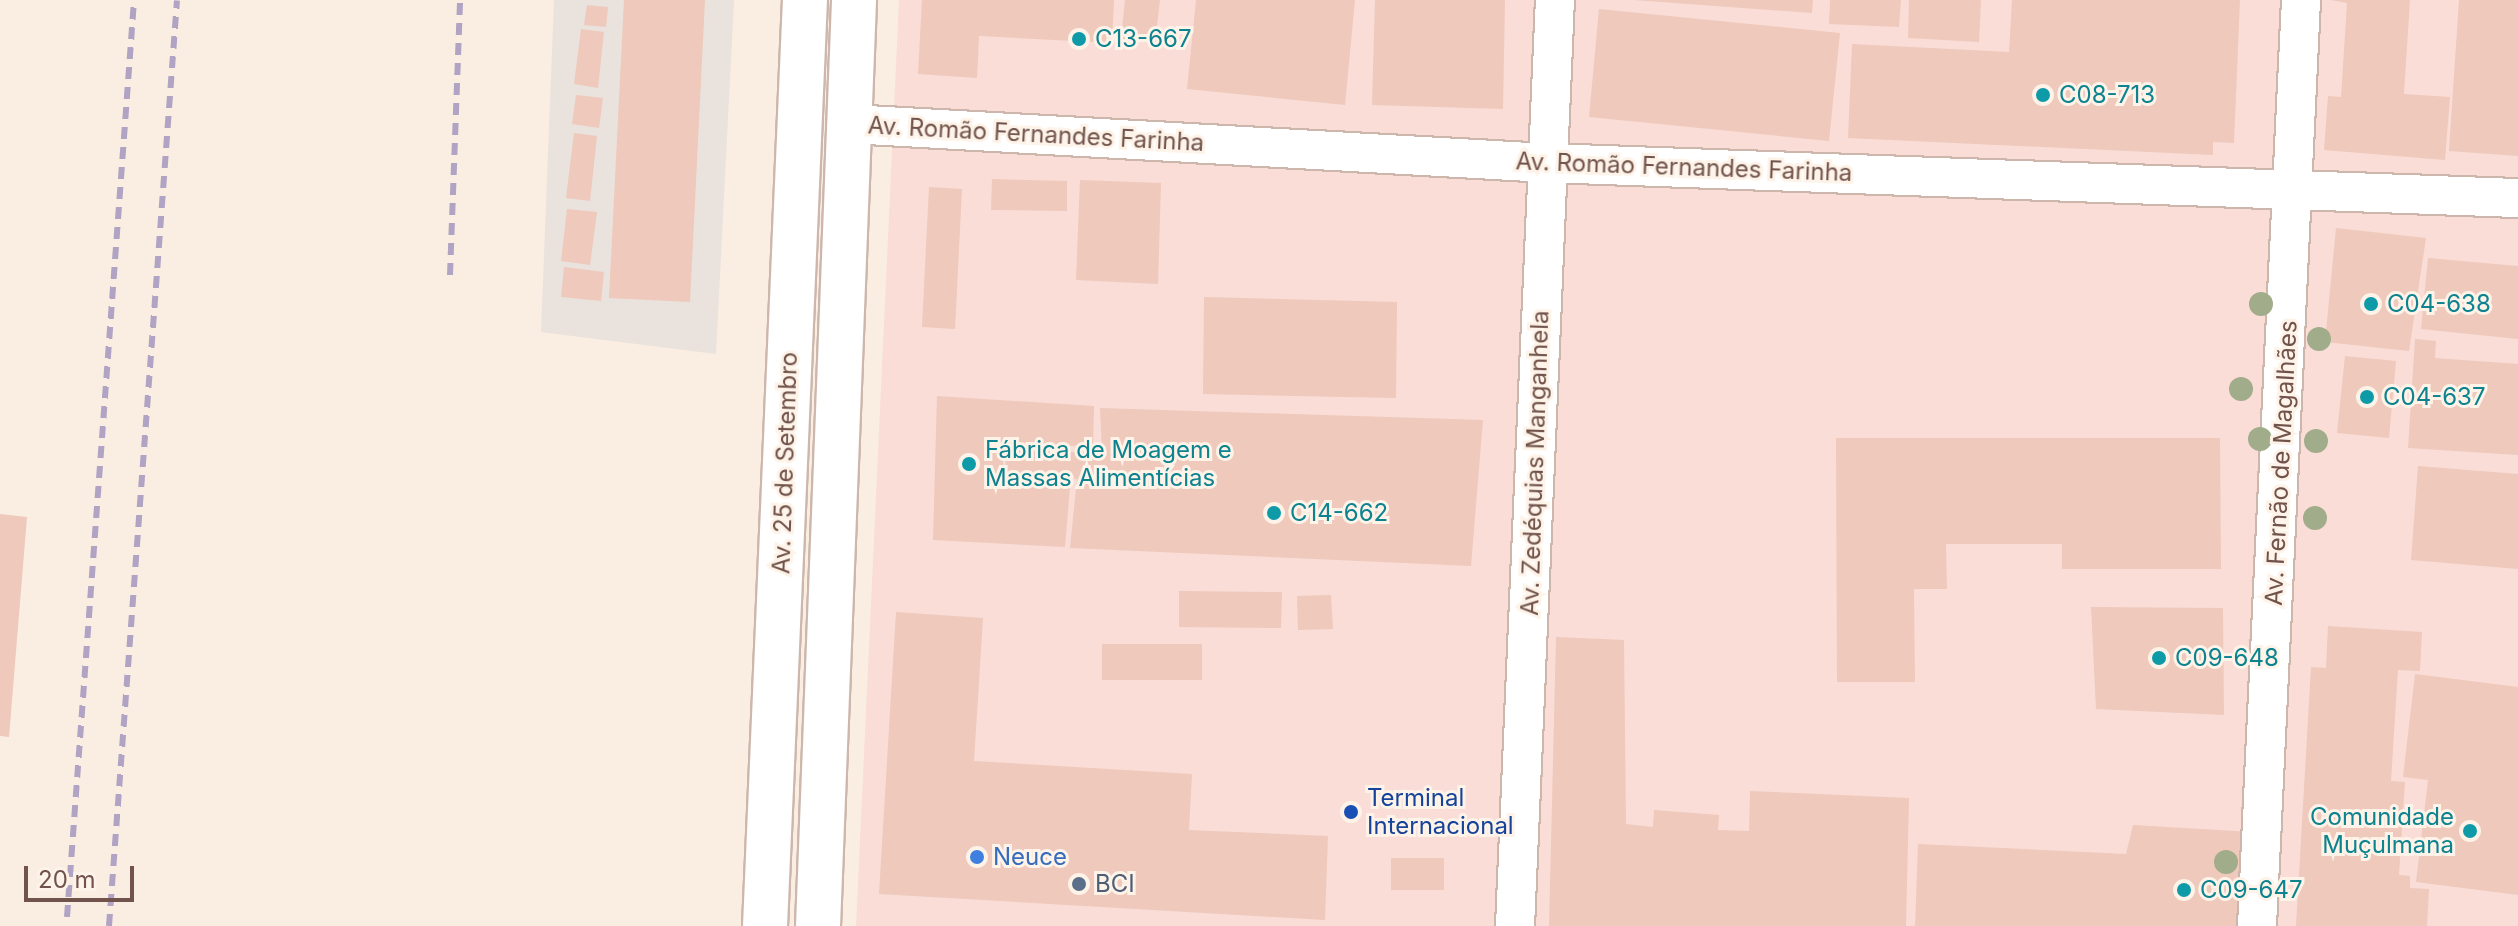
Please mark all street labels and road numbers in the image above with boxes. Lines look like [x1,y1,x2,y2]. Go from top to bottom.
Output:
street label: Av. Romão Fernandes Farinha [867,111,1205,157]
street label: Av. Romão Fernandes Farinha [1515,147,1853,187]
street label: Av. Zedéquias Manganhela [1515,310,1555,616]
street label: Av. Fernão de Magalhães [2259,320,2303,606]
street label: Av. 25 de Setembro [767,351,803,575]

